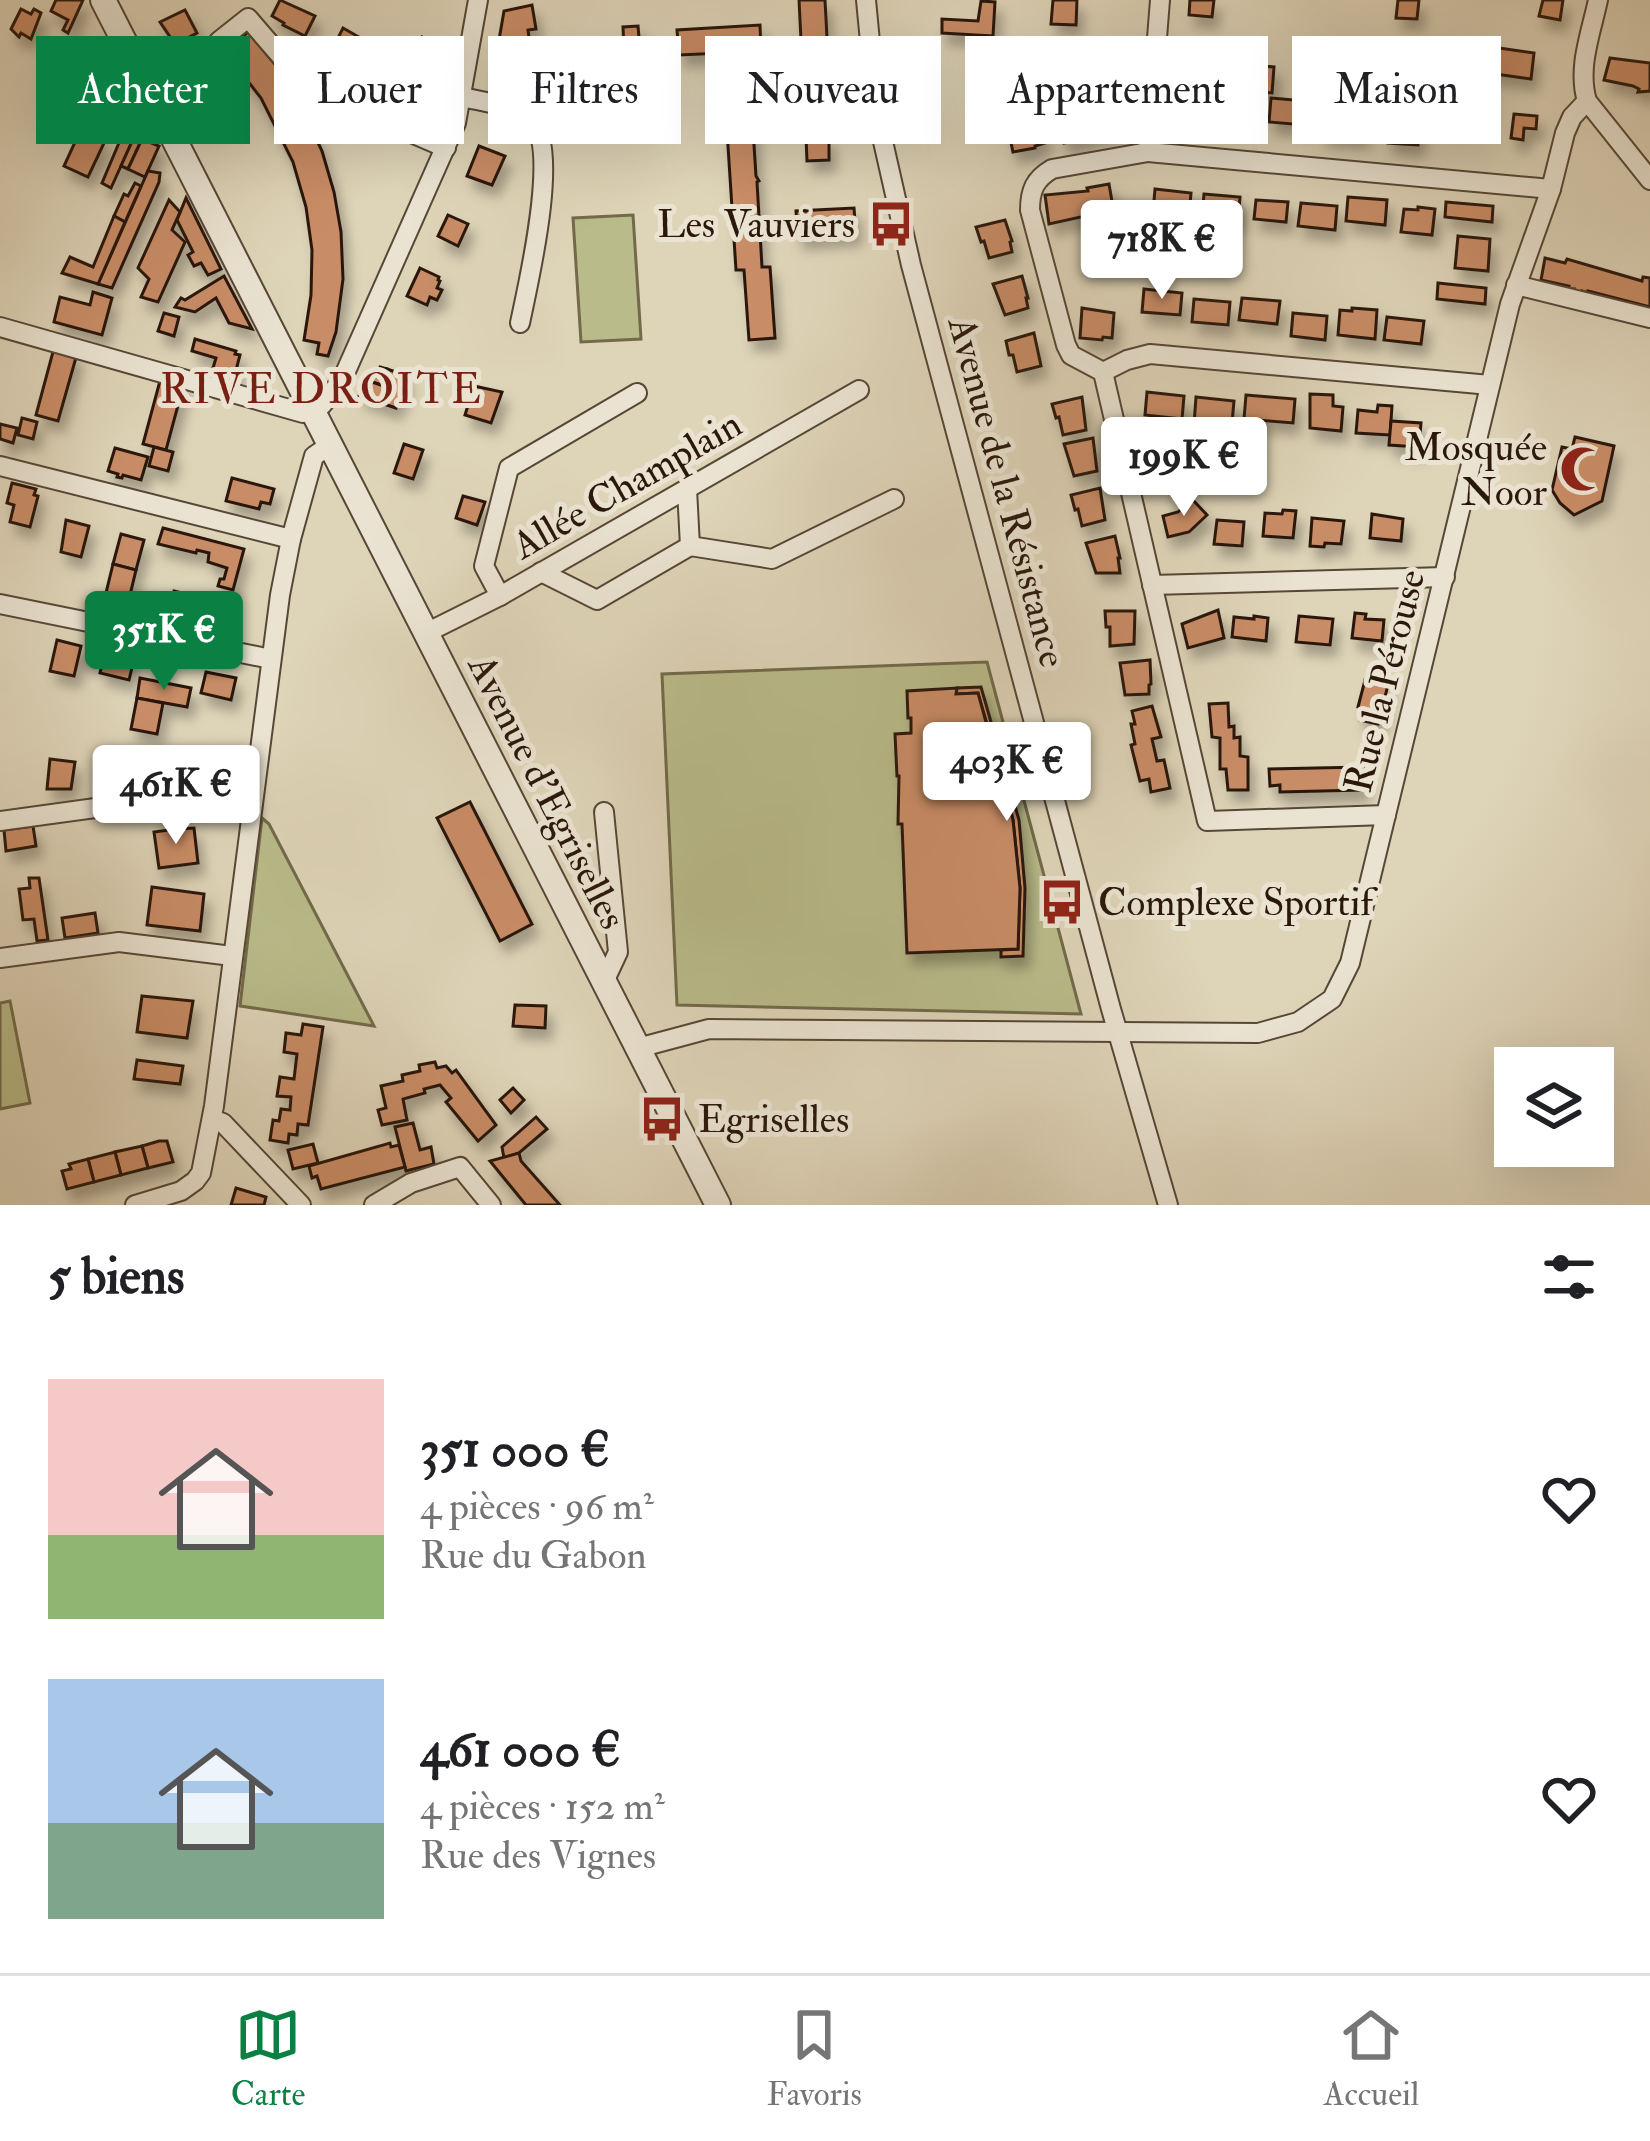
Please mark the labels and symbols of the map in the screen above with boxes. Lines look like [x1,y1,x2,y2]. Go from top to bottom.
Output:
bus stop icon: Les Vauviers [866,199,916,249]
place label: Les Vauviers [657,200,855,249]
pin: 718K € [1064,200,1260,302]
street label: Avenue de la Résistance [936,310,1077,673]
district label: RIVE DROITE [160,364,484,416]
street label: Allée Champlain [503,400,750,571]
pin: 199K € [1086,417,1282,519]
place label: Mosquée Noor [1405,423,1547,517]
mosque icon: Mosquée Noor [1558,444,1608,494]
street label: Rue la Pérouse [1334,565,1436,797]
pin: 351K € [66,591,262,693]
street label: Avenue d'Egriselles [456,646,637,937]
pin: 403K € [909,722,1105,824]
pin: 461K € [78,745,274,847]
bus stop icon: Complexe Sportif [1037,877,1087,927]
place label: Complexe Sportif [1098,878,1378,927]
bus stop icon: Egriselles [637,1094,687,1144]
place label: Egriselles [698,1095,849,1144]

